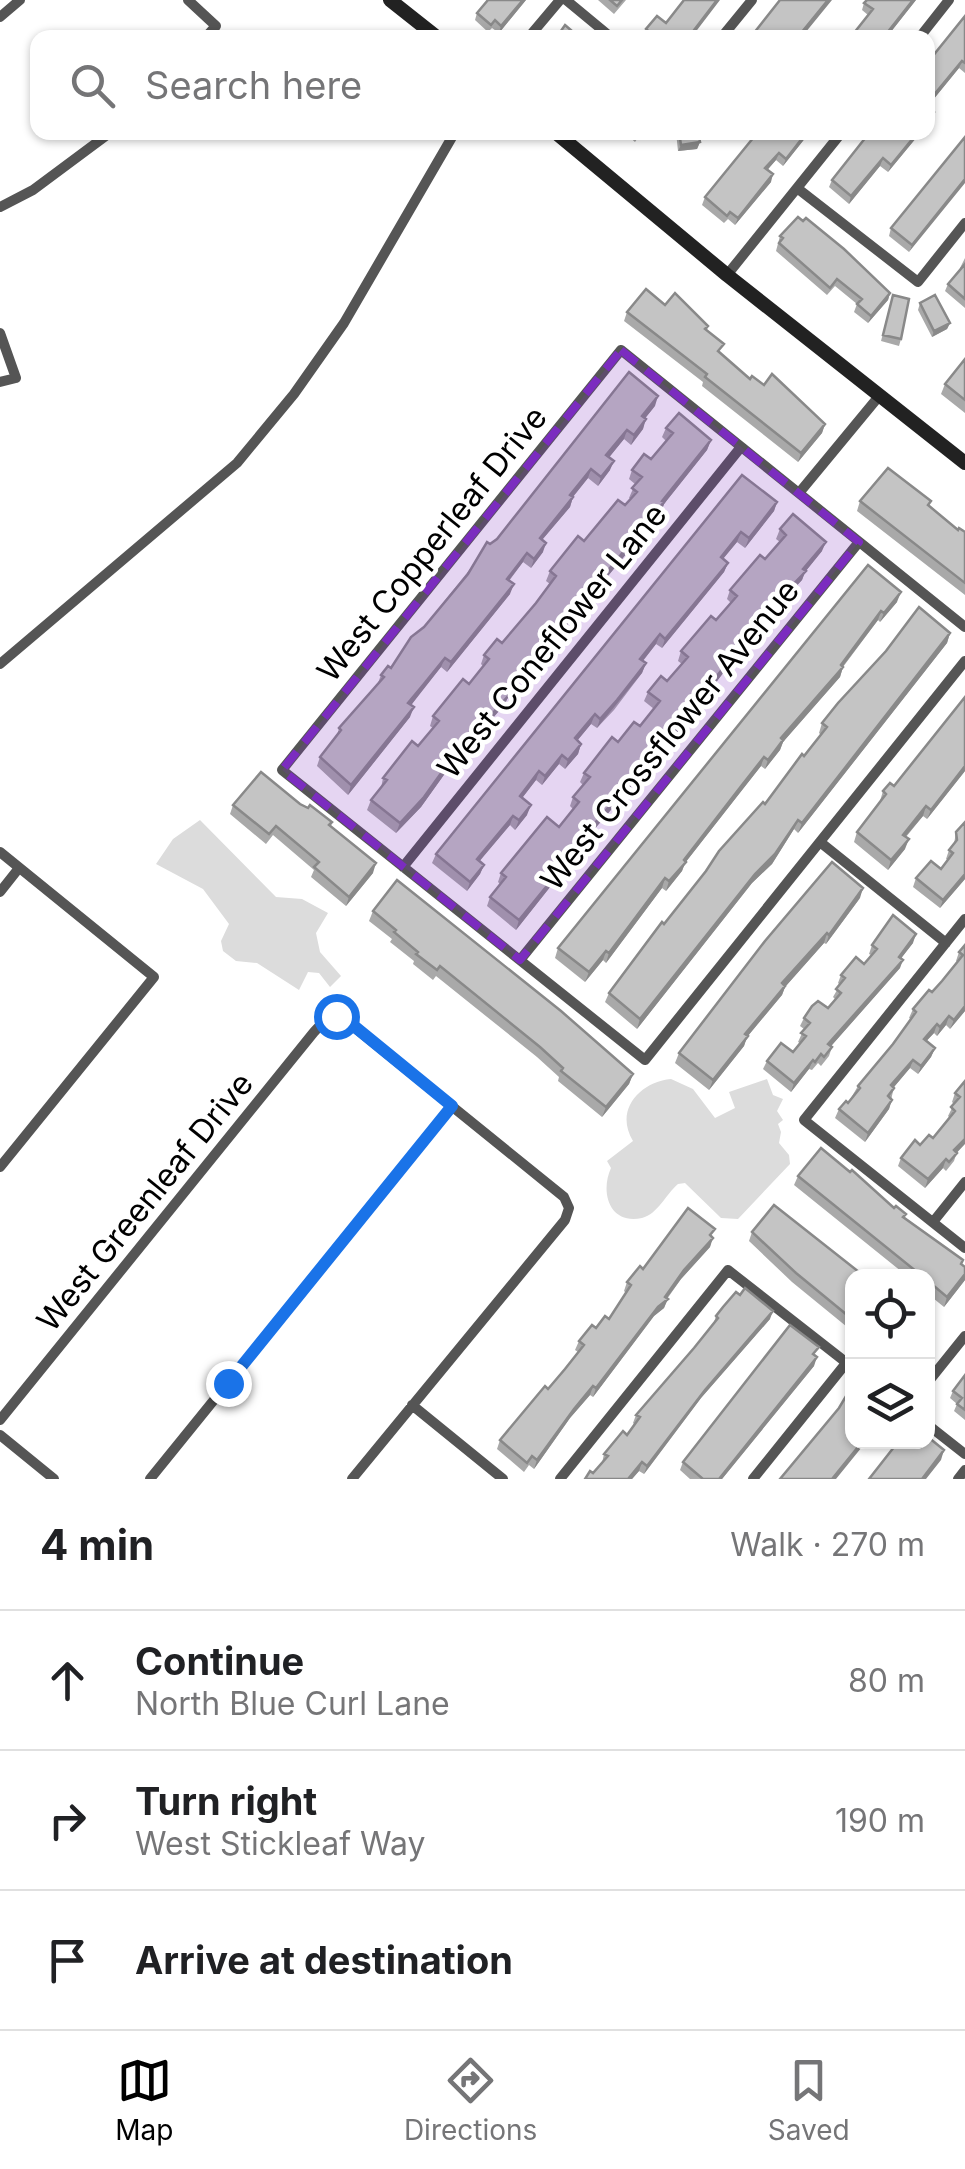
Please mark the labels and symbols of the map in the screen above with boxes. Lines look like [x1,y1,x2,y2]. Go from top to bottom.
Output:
street label: West Copperleaf Drive [309,398,555,689]
street label: West Coneflower Lane [429,495,674,786]
street label: West Crossflower Avenue [532,571,807,898]
route start [314,994,360,1040]
street label: West Greenleaf Drive [28,1064,261,1339]
route end [206,1361,252,1407]

